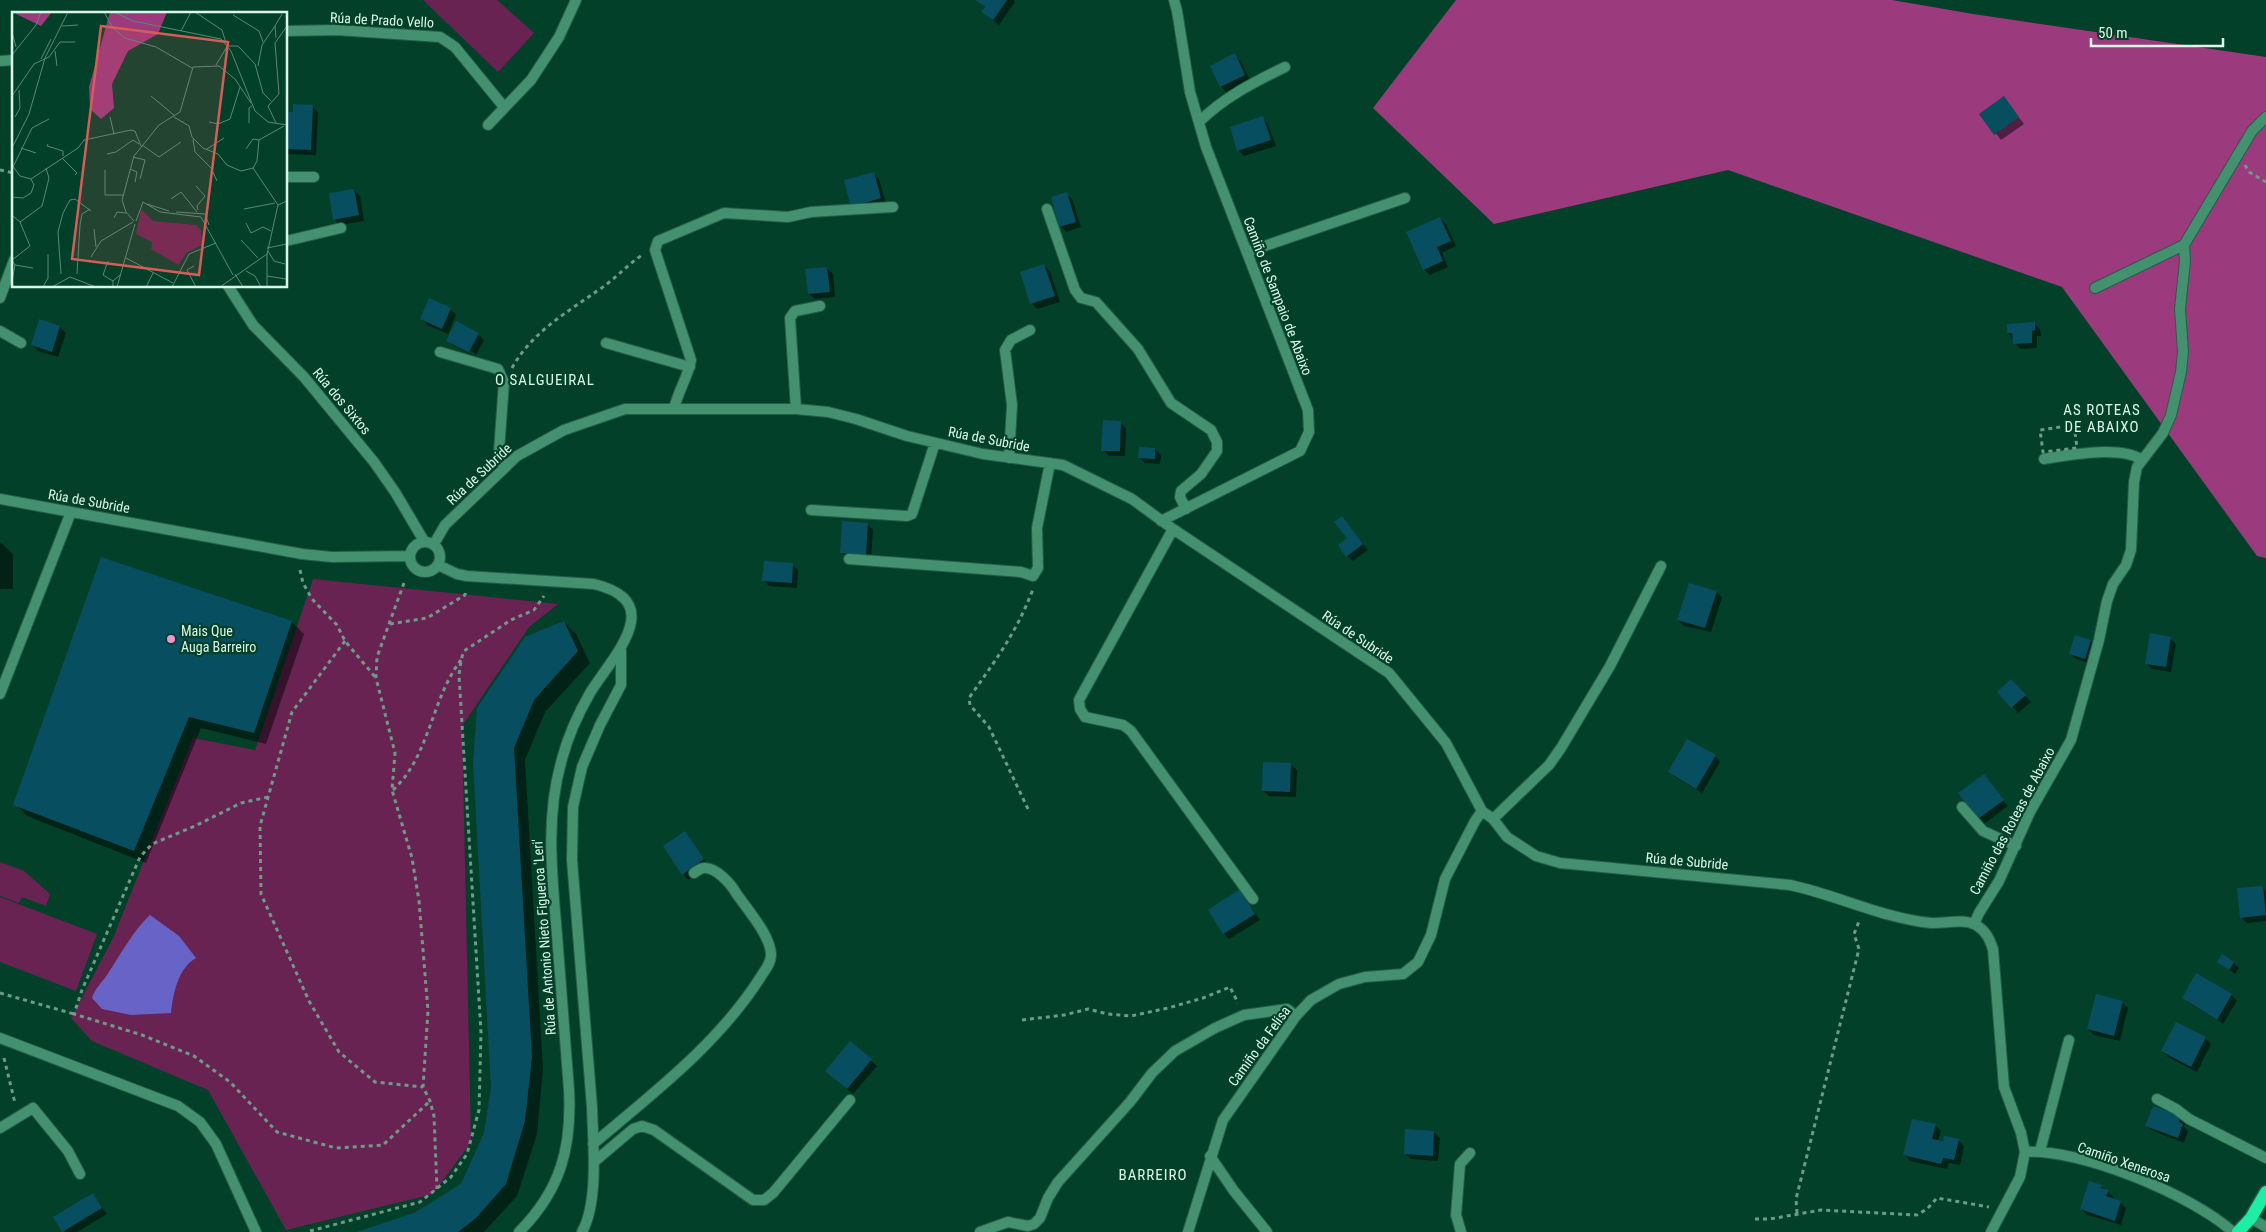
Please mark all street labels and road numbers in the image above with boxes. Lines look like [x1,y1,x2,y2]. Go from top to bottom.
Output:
street label: Rúa de Prado Vello [330,9,434,31]
street label: Camiño de Sampaio de Abaixo [1240,215,1316,377]
street label: Rúa dos Sixtos [310,365,374,437]
street label: Rúa de Subride [947,423,1032,455]
street label: Rúa de Subride [443,440,515,508]
street label: Rúa de Subride [47,486,132,516]
street label: Rúa de Subride [1319,607,1397,667]
street label: Camiño das Roteas de Abaixo [1966,744,2058,898]
street label: Rúa de Antonio Nieto Figueroa 'Leri' [529,838,559,1036]
street label: Rúa de Subride [1645,849,1729,873]
street label: Camiño da Felisa [1225,1003,1293,1089]
street label: Camiño Xenerosa [2075,1139,2173,1185]

